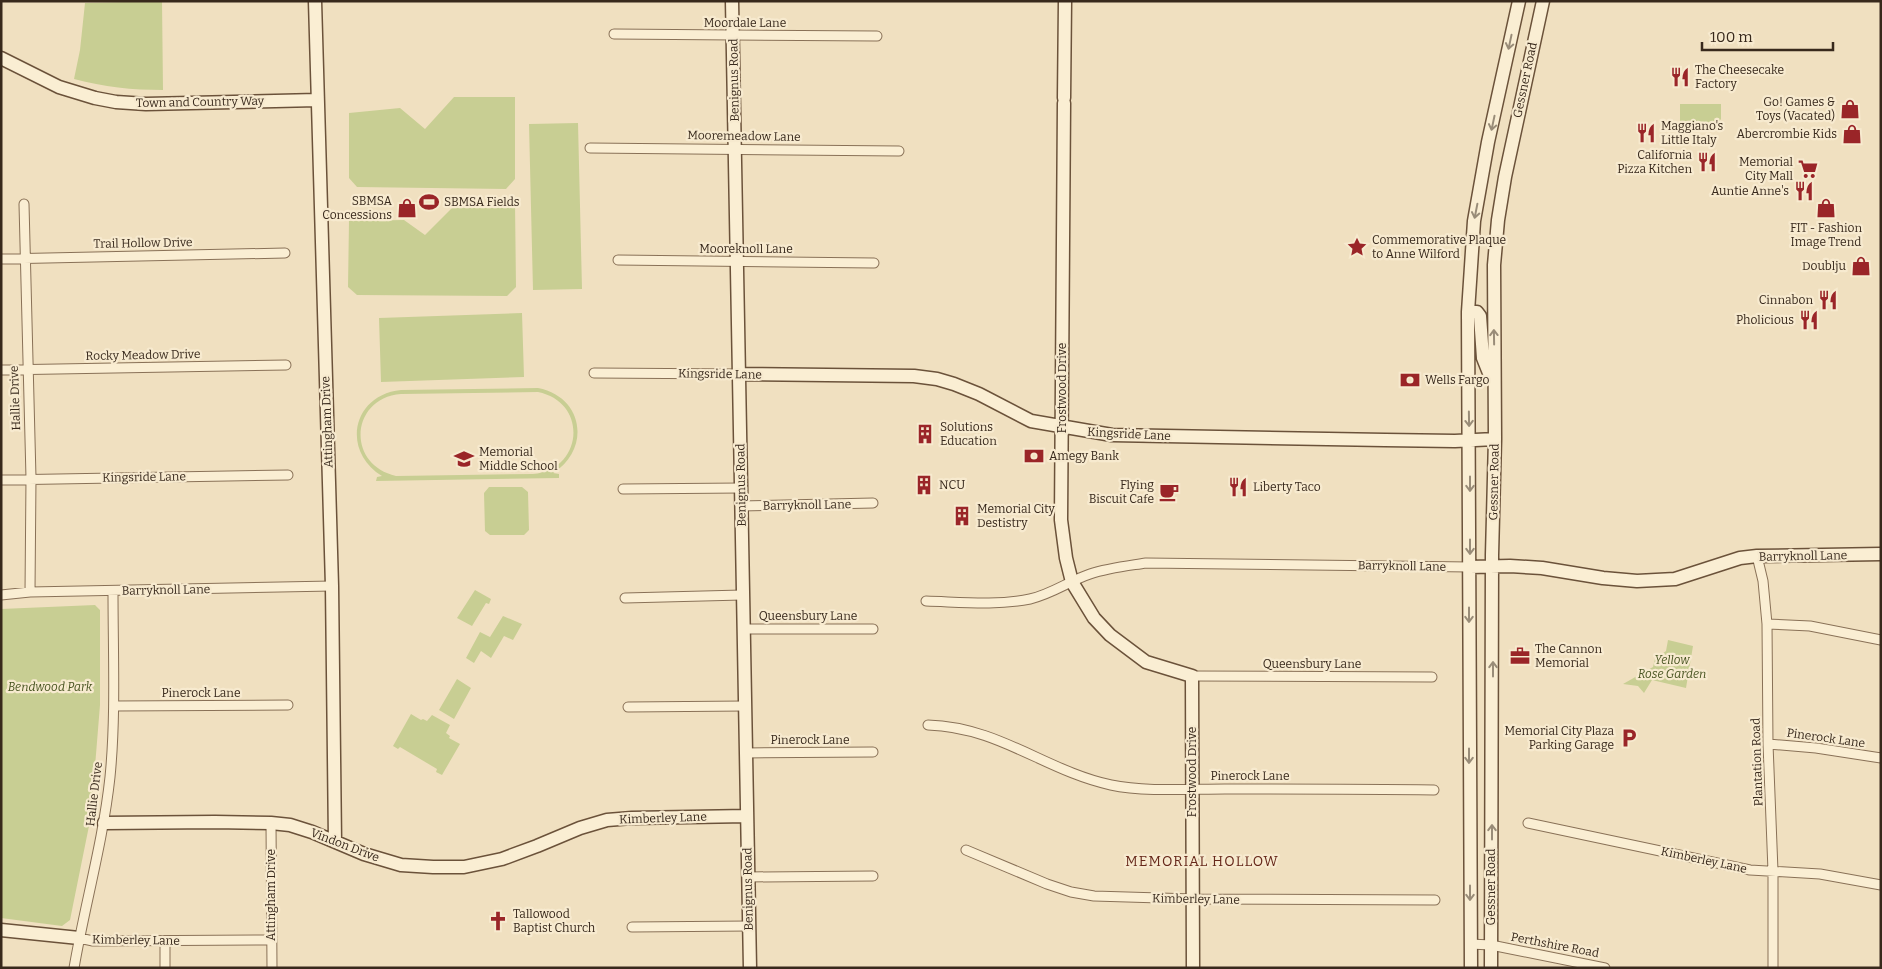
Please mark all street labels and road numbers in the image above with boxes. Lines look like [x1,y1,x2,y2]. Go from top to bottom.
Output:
street label: Moordale Lane [704,16,786,30]
street label: Benignus Road [726,38,742,122]
street label: Gessner Road [1510,41,1540,119]
street label: Town and Country Way [136,94,265,110]
street label: Mooremeadow Lane [687,128,801,144]
street label: Trail Hollow Drive [93,235,193,251]
street label: Mooreknoll Lane [699,242,793,256]
street label: Frostwood Drive [1055,343,1069,433]
street label: Rocky Meadow Drive [85,347,201,363]
street label: Hallie Drive [7,365,23,431]
street label: Kingsride Lane [678,366,762,382]
street label: Attingham Drive [318,376,336,468]
street label: Kingsride Lane [1087,425,1171,443]
street label: Benignus Road [733,443,749,527]
street label: Gessner Road [1486,443,1502,521]
street label: Kingsride Lane [102,469,186,485]
street label: Barryknoll Lane [763,497,851,513]
street label: Barryknoll Lane [1759,548,1847,564]
street label: Barryknoll Lane [1358,558,1446,574]
street label: Barryknoll Lane [122,582,210,598]
street label: Queensbury Lane [759,609,857,623]
street label: Queensbury Lane [1263,657,1361,671]
street label: Pinerock Lane [161,686,241,700]
street label: Plantation Road [1748,718,1766,806]
street label: Pinerock Lane [1786,726,1866,750]
street label: Frostwood Drive [1185,727,1199,817]
street label: Pinerock Lane [770,733,850,747]
street label: Hallie Drive [83,761,105,827]
street label: Pinerock Lane [1210,769,1290,783]
street label: Kimberley Lane [619,809,707,827]
street label: Vindon Drive [309,825,381,865]
street label: Kimberley Lane [1660,844,1748,876]
street label: Benignus Road [740,847,756,931]
street label: Attingham Drive [264,849,278,941]
street label: Gessner Road [1484,849,1498,925]
street label: Kimberley Lane [1152,891,1240,907]
street label: Perthshire Road [1510,930,1600,960]
street label: Kimberley Lane [92,932,180,948]

